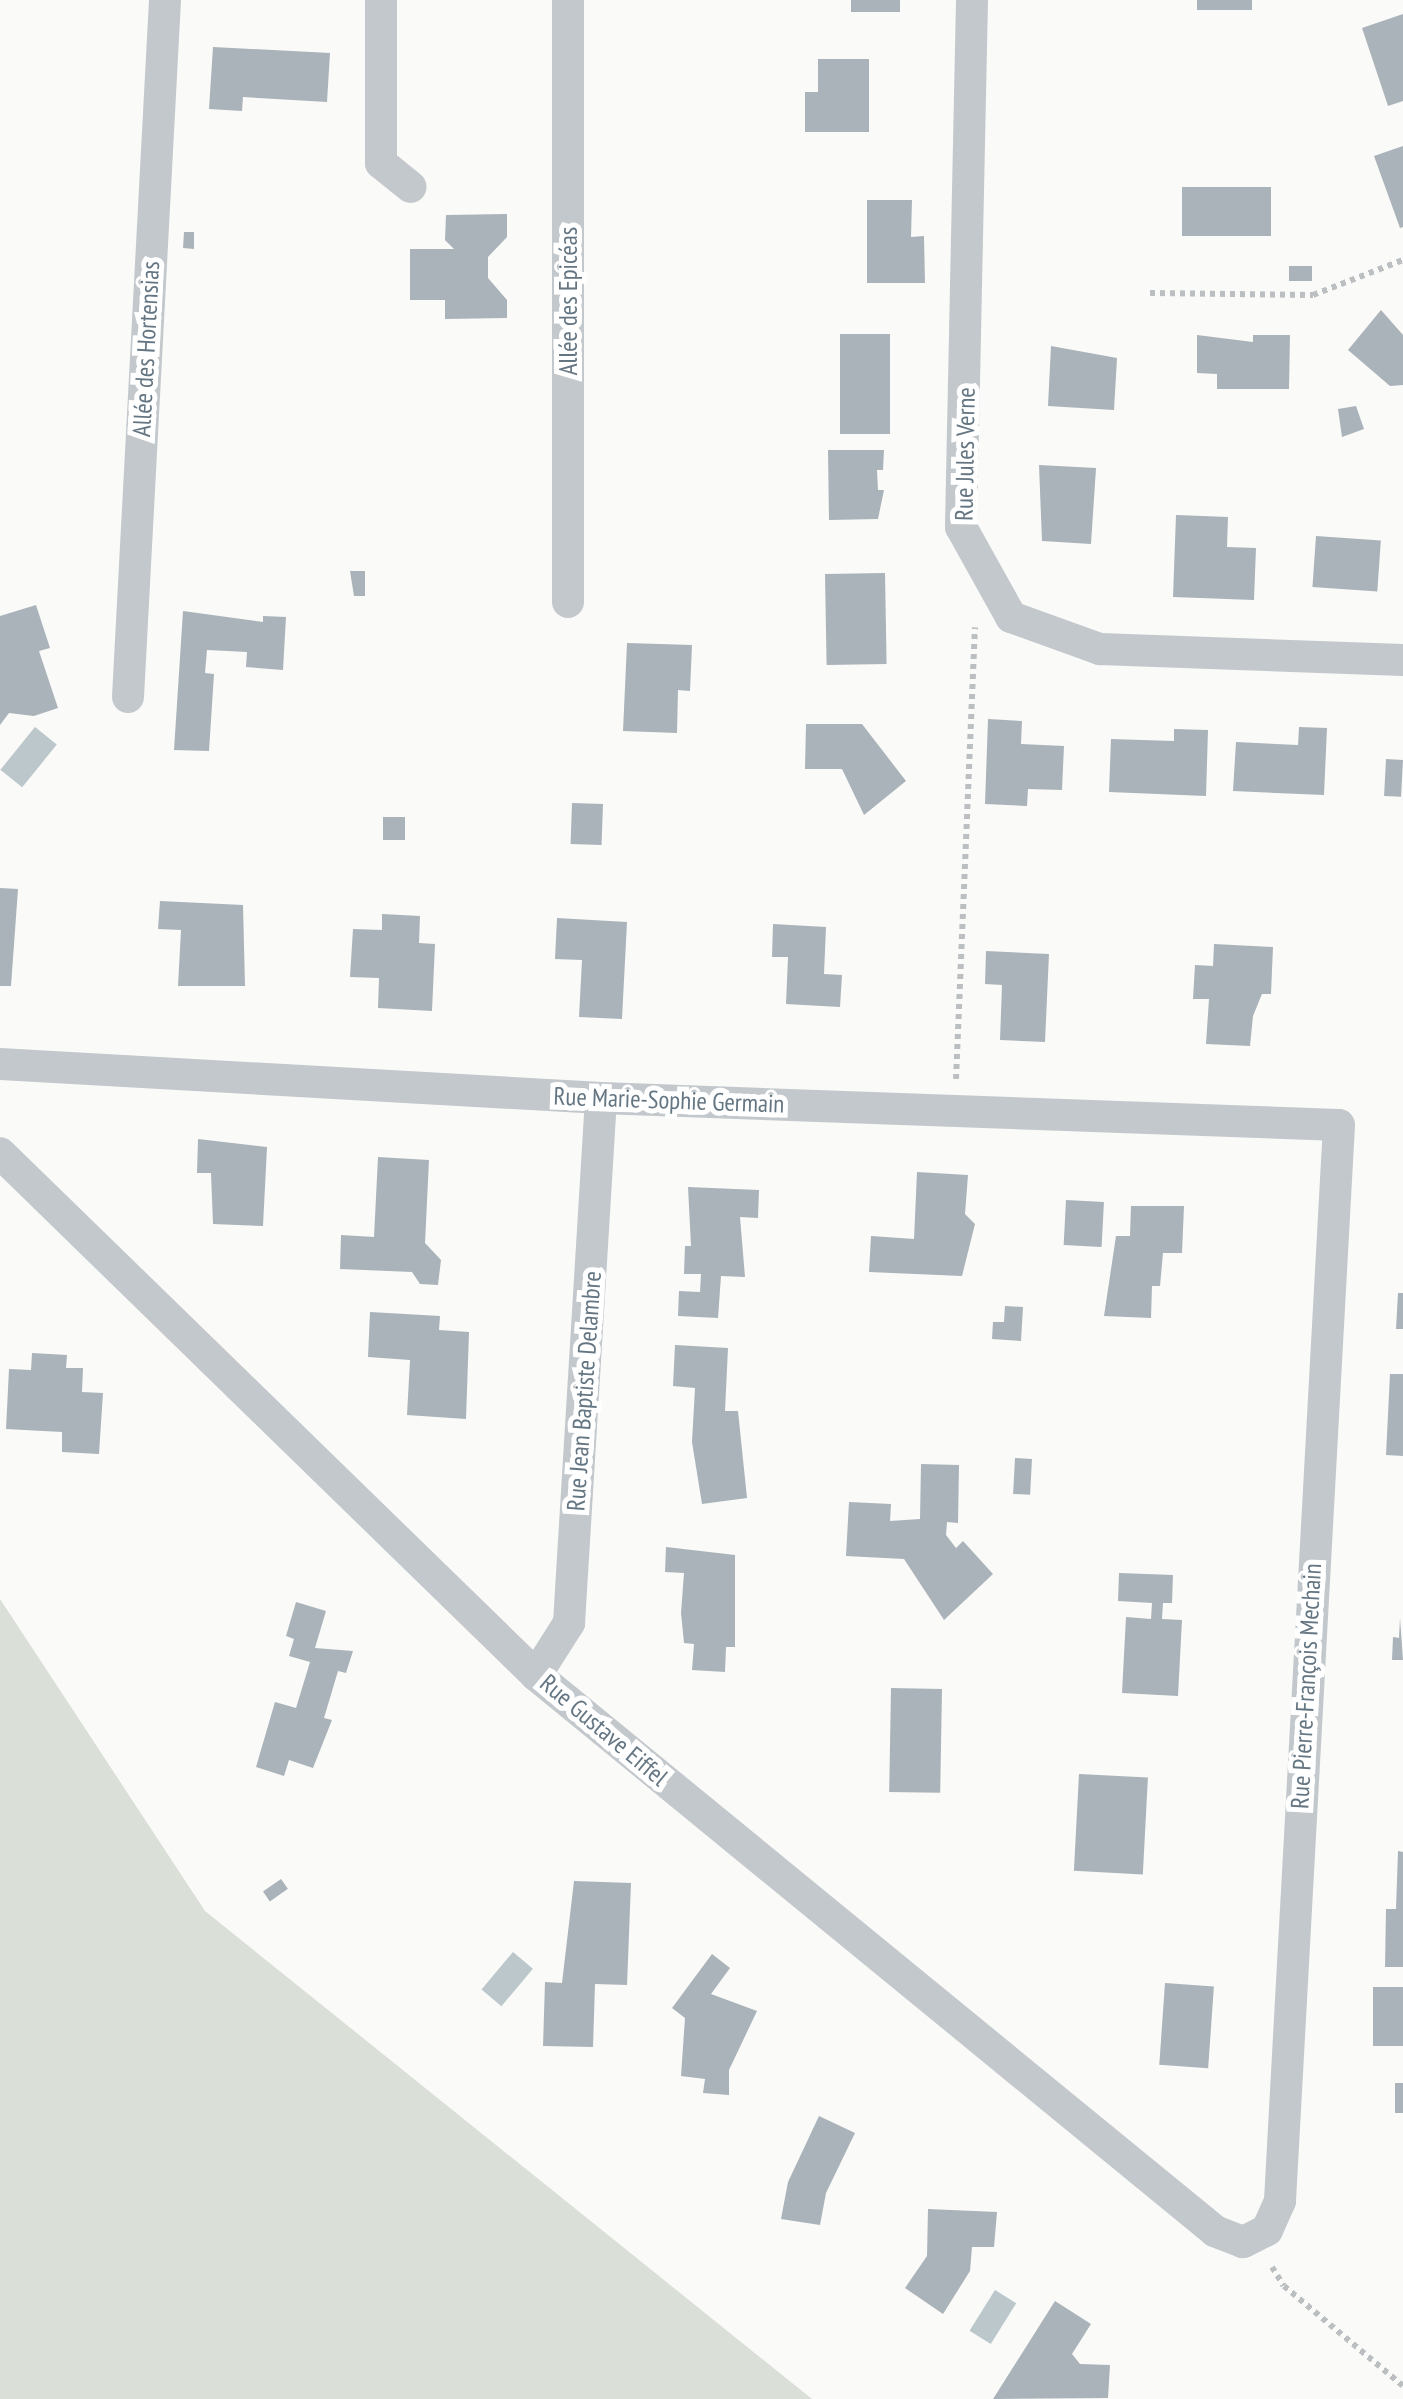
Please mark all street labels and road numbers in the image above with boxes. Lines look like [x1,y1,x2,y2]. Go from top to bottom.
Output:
street label: Allée des Epicéas [553,227,583,375]
street label: Allée des Hortensias [126,260,166,438]
street label: Rue Jules Verne [949,387,981,521]
street label: Rue Marie-Sophie Germain [553,1081,785,1119]
street label: Rue Jean Baptiste Delambre [561,1270,607,1512]
street label: Rue Pierre-François Mechain [1285,1563,1327,1809]
street label: Rue Gustave Eiffel [534,1668,674,1792]

